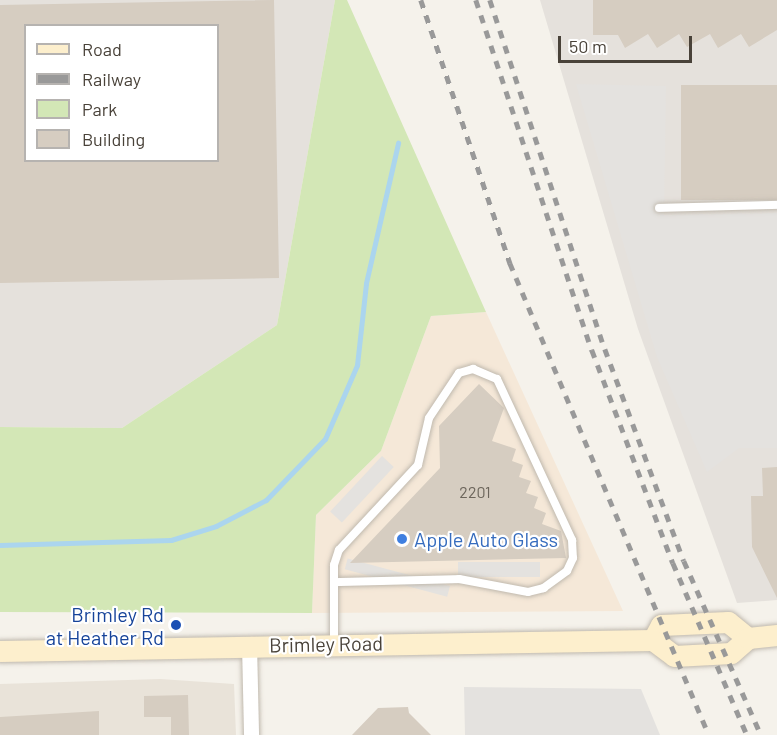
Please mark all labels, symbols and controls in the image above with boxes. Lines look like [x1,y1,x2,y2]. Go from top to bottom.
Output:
legend [24,24,219,162]
scale bar [561,24,694,62]
text: 50 m [569,35,607,57]
text: Road [82,38,122,60]
text: Railway [82,68,141,90]
text: Park [82,98,117,120]
text: Building [82,128,145,150]
house number: 2201 [459,482,491,502]
place label: Apple Auto Glass [414,527,558,551]
marker: Apple Auto Glass [395,532,409,546]
place label: Brimley Rd at Heather Rd [46,602,164,649]
marker: Brimley Rd at Heather Rd [169,618,183,632]
street label: Brimley Road [269,631,383,657]

